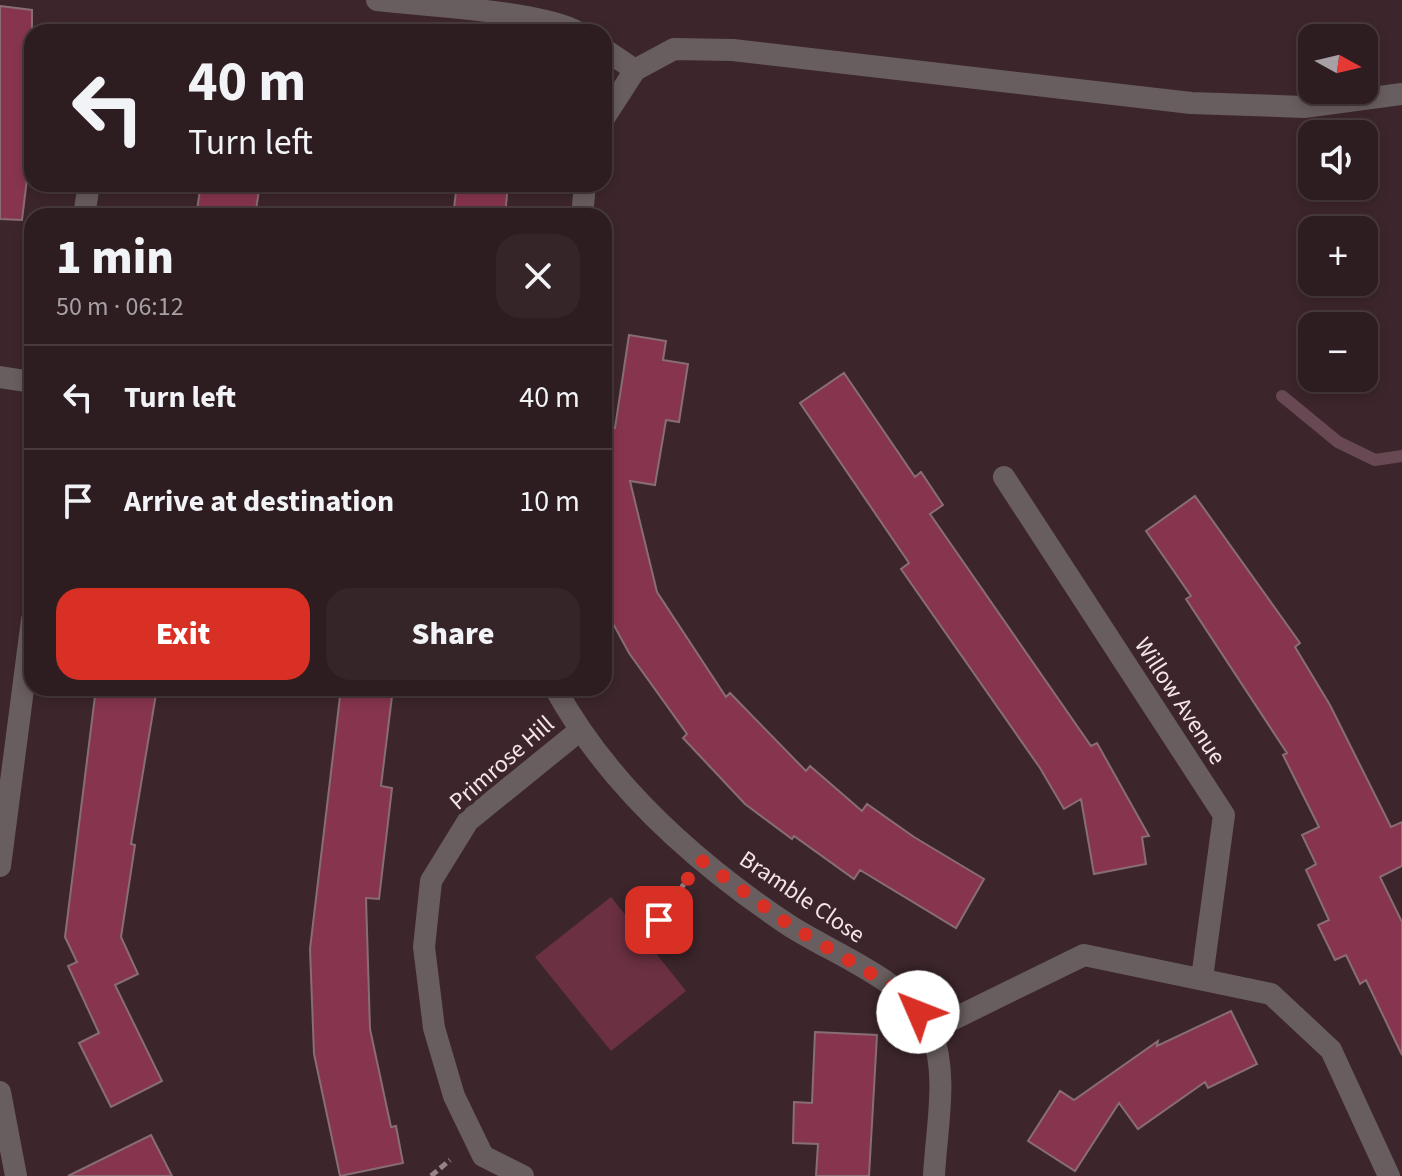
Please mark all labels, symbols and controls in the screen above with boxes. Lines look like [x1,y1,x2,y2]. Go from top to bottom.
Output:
north arrow [1298,24,1378,104]
map controls [1298,24,1378,392]
text: 40 m [188,43,306,122]
icon: left [56,56,160,160]
text: Turn left [188,117,313,168]
button: sound [1298,120,1378,200]
button: + [1298,216,1378,296]
text: 1 min [56,224,174,292]
button: close [496,234,580,318]
text: 50 m · 06:12 [56,288,184,325]
button: − [1298,312,1378,392]
icon: left [56,375,100,419]
text: Turn left [124,376,236,419]
text: 40 m [519,376,580,419]
icon: arrive [56,479,100,523]
text: Arrive at destination [124,480,394,523]
text: 10 m [519,480,580,523]
button: Exit [56,588,310,680]
button: Share [326,588,580,680]
street label: Willow Avenue [1126,630,1234,772]
street label: Primrose Hill [442,707,562,819]
street label: Bramble Close [732,842,872,952]
pin [625,886,693,954]
icon: arrive [637,898,681,942]
position arrow [876,970,960,1054]

